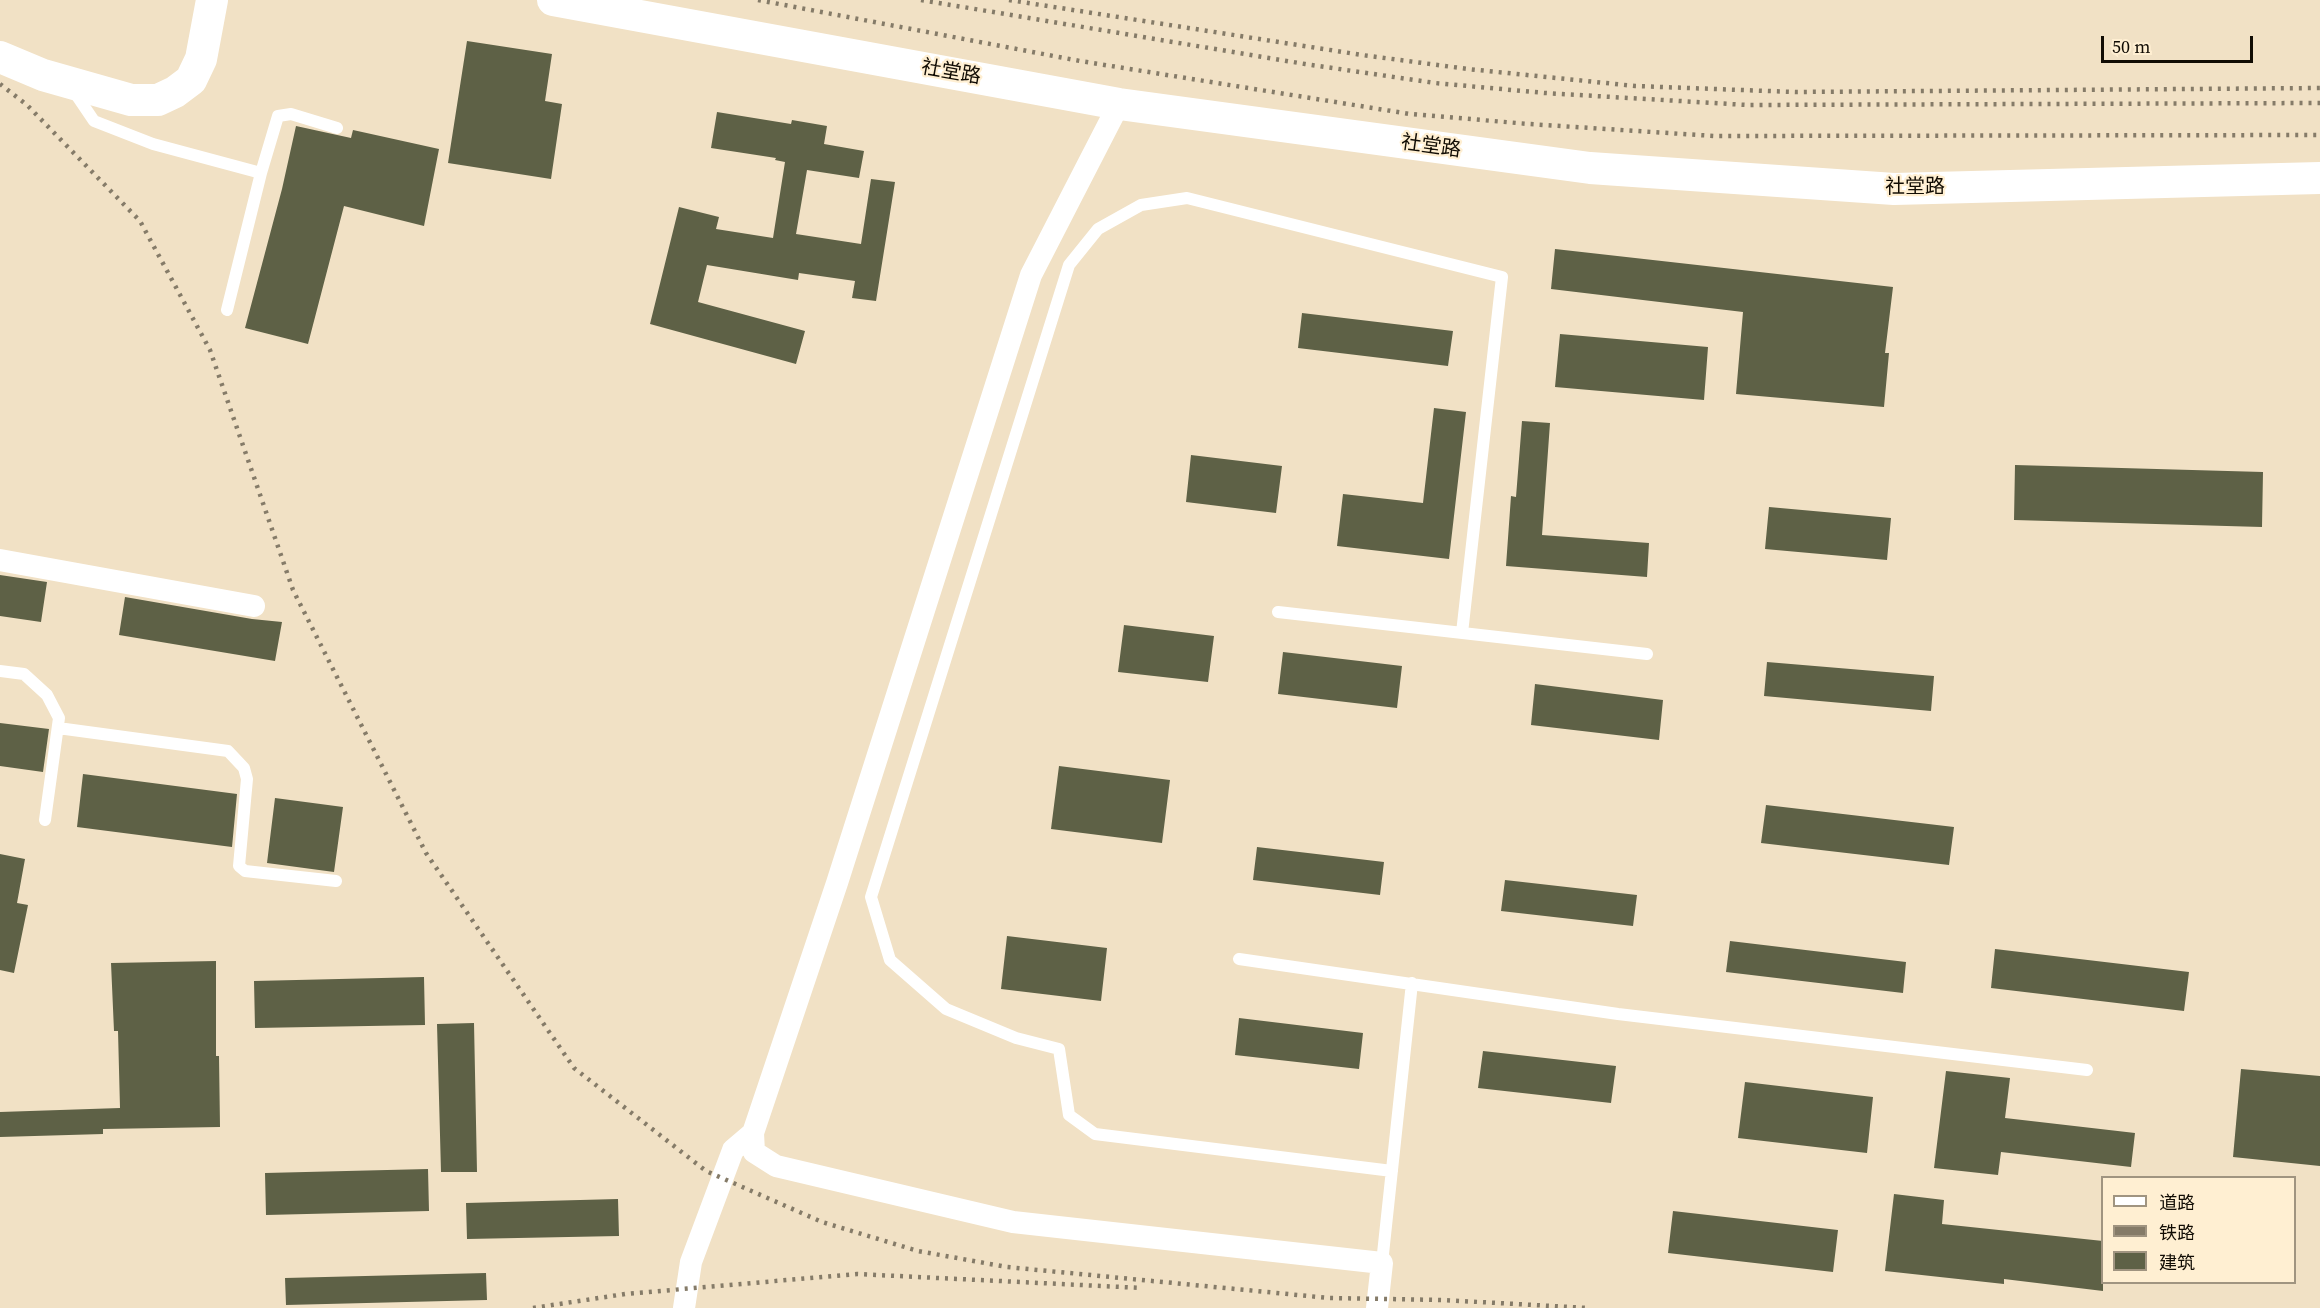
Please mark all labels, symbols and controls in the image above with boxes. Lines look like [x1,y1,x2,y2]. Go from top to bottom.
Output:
scale bar [2104,24,2256,62]
text: 50 m [2112,34,2150,59]
street label: 社堂路 [919,56,983,90]
street label: 社堂路 [1400,131,1462,163]
street label: 社堂路 [1885,176,1945,200]
legend [2101,1176,2296,1284]
text: 道路 [2159,1190,2195,1215]
text: 铁路 [2159,1220,2195,1245]
text: 建筑 [2159,1250,2195,1275]

